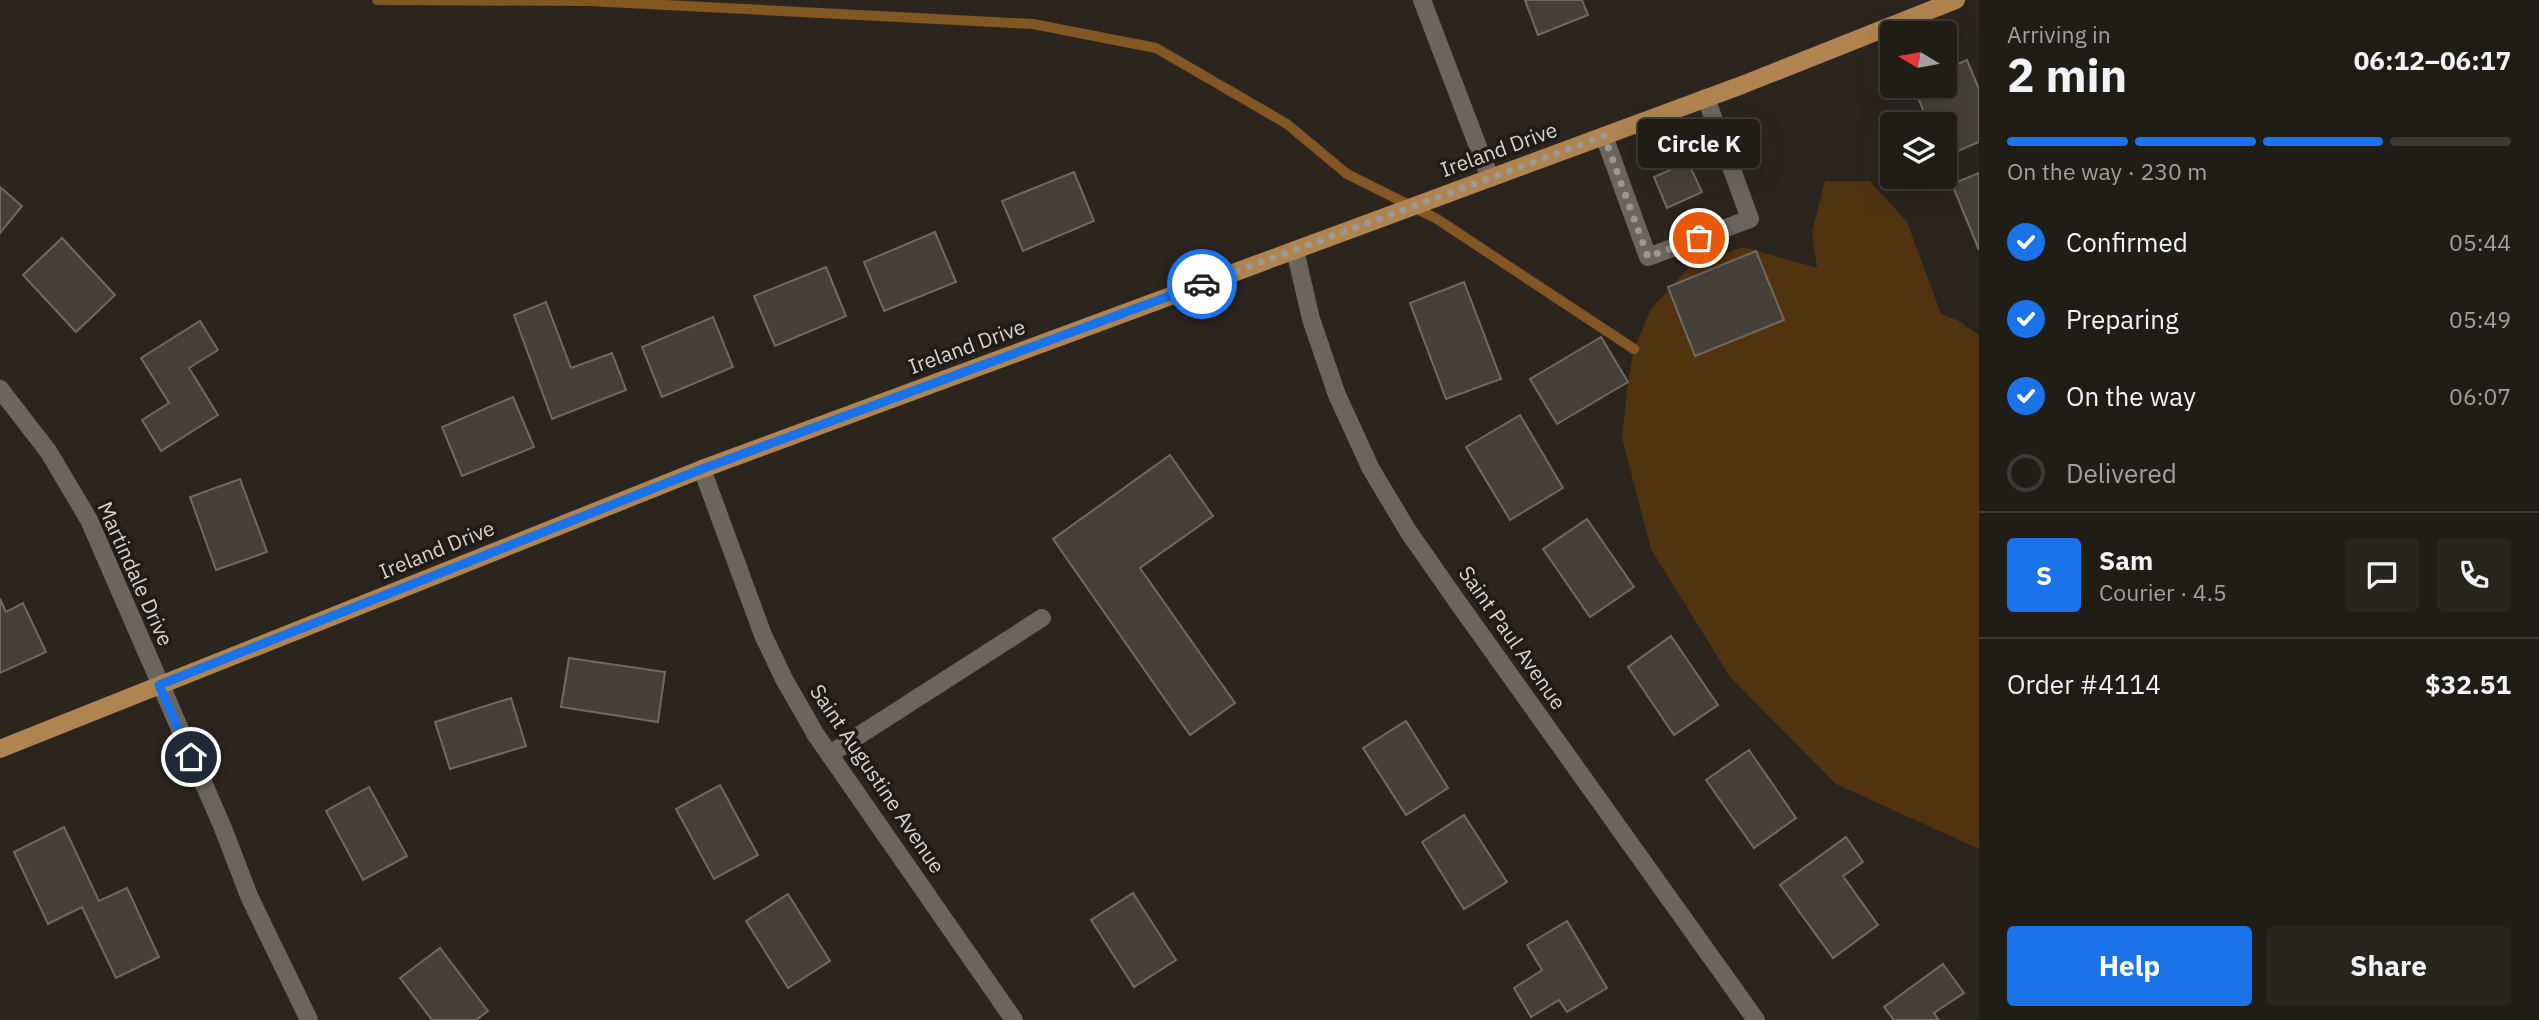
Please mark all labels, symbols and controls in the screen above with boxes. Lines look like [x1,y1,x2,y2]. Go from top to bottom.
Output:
text: Arriving in [2007,19,2111,49]
north arrow [1880,21,1956,98]
map controls [1880,21,1957,189]
text: 06:12–06:17 [2354,43,2511,77]
text: 2 min [2007,45,2127,105]
button: layers [1880,112,1957,189]
street label: Ireland Drive [1436,115,1561,183]
callout: Circle K [1638,119,1760,168]
text: Circle K [1657,128,1741,158]
text: On the way · 230 m [2007,156,2207,186]
pin [1669,208,1729,268]
icon: bag [1680,219,1718,257]
icon: check [2007,223,2045,261]
text: Confirmed [2066,225,2188,259]
text: 05:44 [2449,227,2511,257]
courier [1167,249,1237,319]
icon: car [1183,265,1221,303]
icon: check [2007,300,2045,338]
text: Preparing [2066,302,2179,336]
text: 05:49 [2449,304,2511,334]
street label: Ireland Drive [904,312,1029,380]
icon: check [2007,377,2045,415]
text: On the way [2066,379,2196,413]
text: 06:07 [2449,381,2511,411]
text: Delivered [2066,456,2177,490]
street label: Martindale Drive [92,497,180,650]
street label: Ireland Drive [375,513,499,585]
button: chat [2345,538,2419,612]
button: phone [2437,538,2511,612]
text: Sam [2099,543,2153,577]
text: S [2036,558,2052,592]
street label: Saint Paul Avenue [1453,560,1573,715]
text: Courier · 4.5 [2099,577,2227,607]
text: Order #4114 [2007,667,2161,701]
text: $32.51 [2425,667,2511,701]
street label: Saint Augustine Avenue [804,678,952,878]
pin [161,727,221,787]
icon: home [172,738,210,776]
button: Help [2007,926,2252,1006]
button: Share [2266,926,2511,1006]

